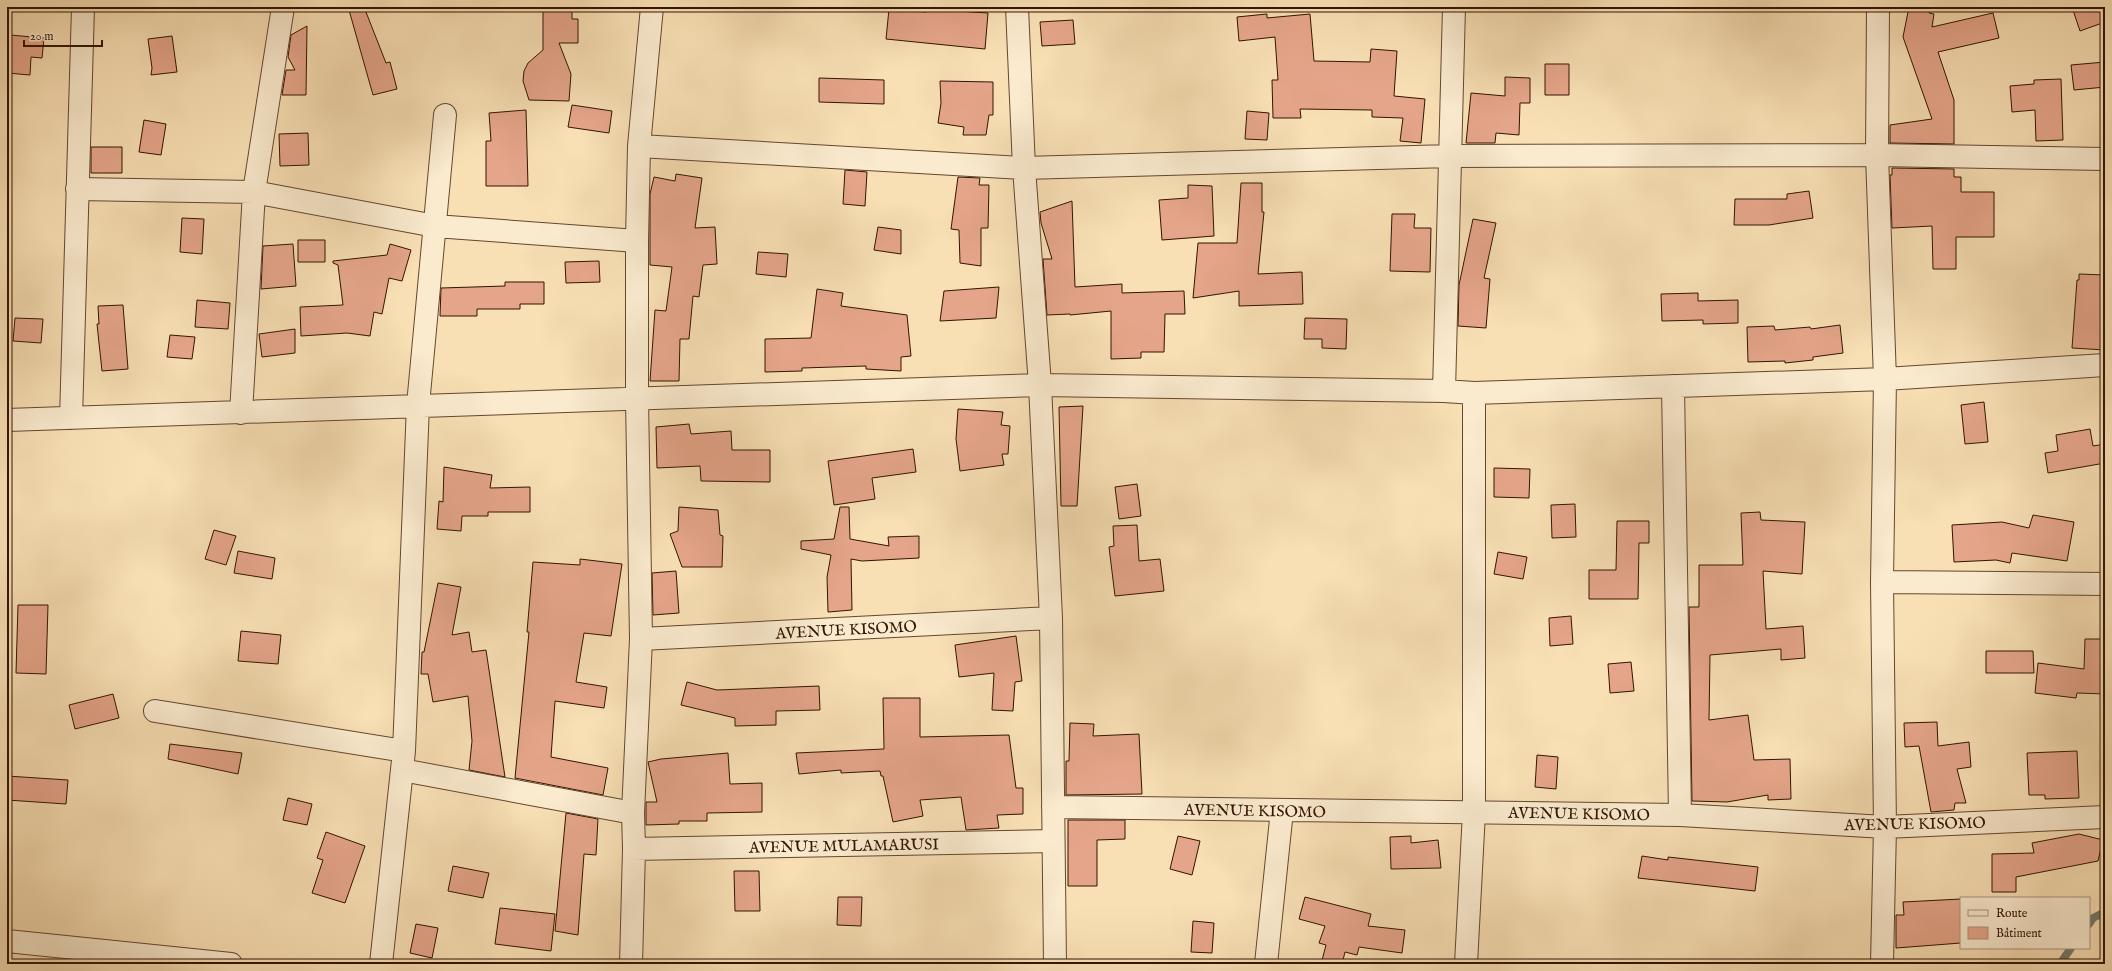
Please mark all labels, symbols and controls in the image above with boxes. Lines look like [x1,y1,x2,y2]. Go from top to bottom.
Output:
scale bar [24,22,102,48]
text: 20 m [30,29,53,44]
street label: AVENUE KISOMO [774,617,917,645]
street label: AVENUE KISOMO [1183,801,1326,823]
street label: AVENUE KISOMO [1507,804,1650,826]
street label: AVENUE KISOMO [1843,814,1986,836]
street label: AVENUE MULAMARUSI [748,835,939,859]
legend [1960,897,2090,949]
text: Route [1996,906,2028,921]
text: Bâtiment [1996,926,2042,941]

